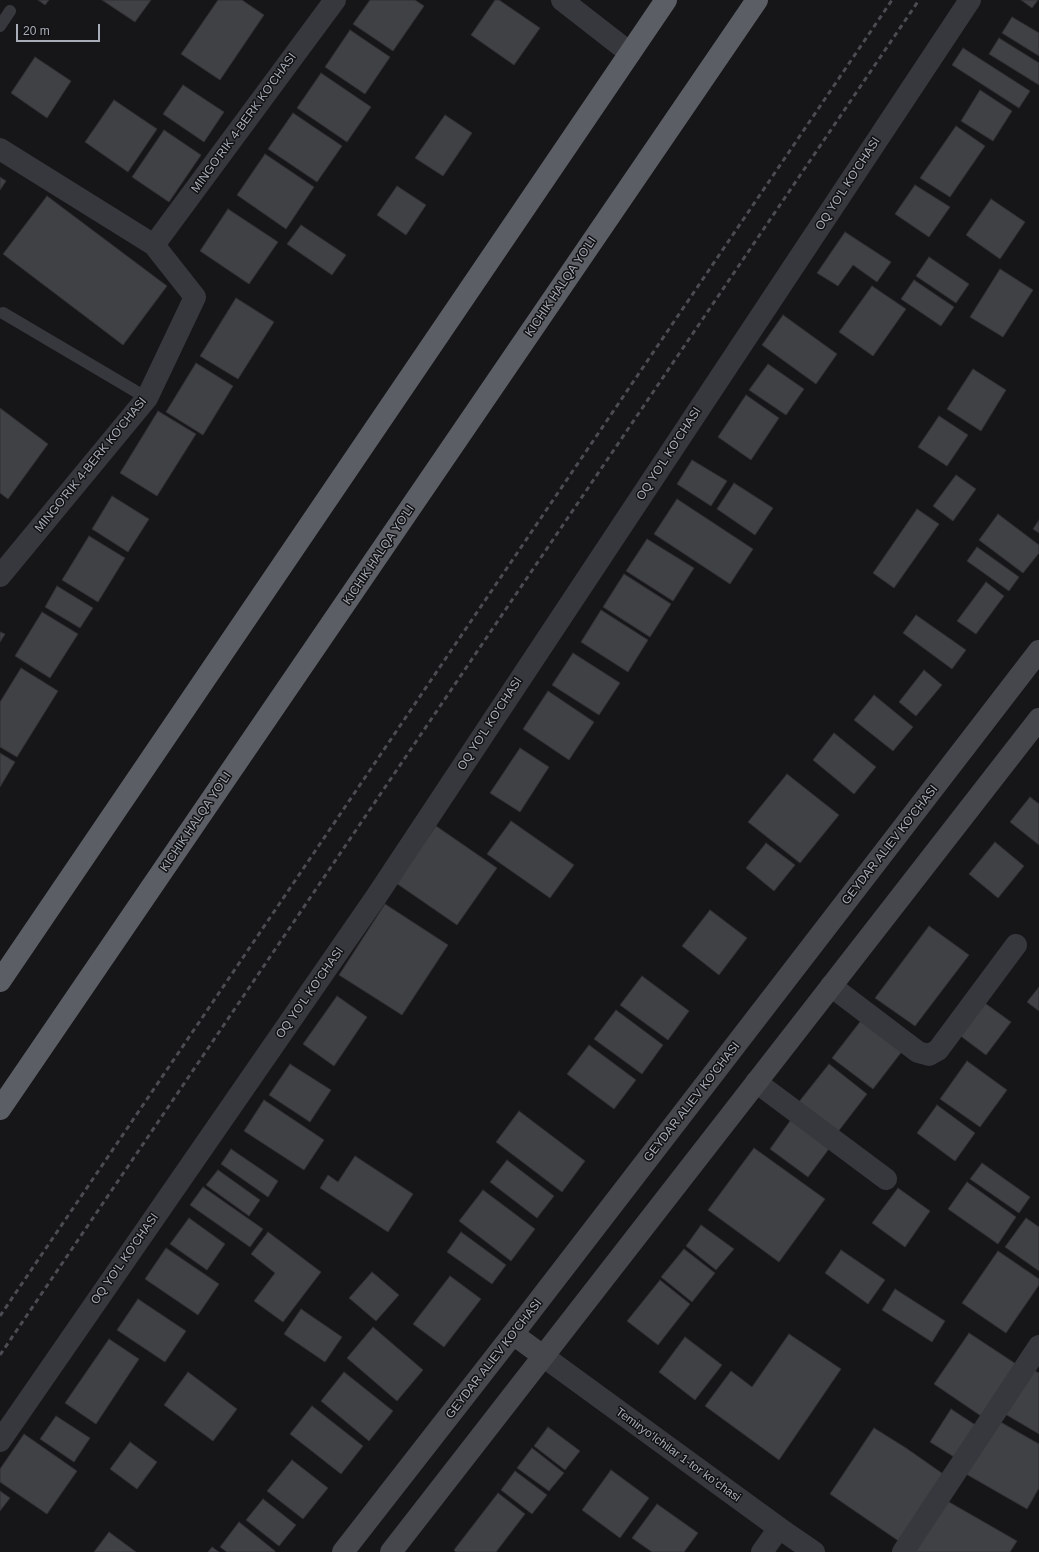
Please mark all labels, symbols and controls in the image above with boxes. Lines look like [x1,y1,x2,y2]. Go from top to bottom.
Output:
scale bar [18,16,102,42]
text: 20 m [23,24,50,38]
street label: MINGO'RIK 4-BERK KO'CHASI [188,50,300,196]
street label: OQ YO'L KO'CHASI [813,135,883,233]
street label: KICHIK HALQA YO'LI [522,234,600,340]
street label: MINGO'RIK 4-BERK KO'CHASI [32,395,150,535]
street label: OQ YO'L KO'CHASI [634,405,704,503]
street label: KICHIK HALQA YO'LI [340,502,418,608]
street label: OQ YO'L KO'CHASI [455,675,525,773]
street label: KICHIK HALQA YO'LI [157,769,235,875]
street label: GEYDAR ALIEV KO'CHASI [839,782,941,908]
street label: OQ YO'L KO'CHASI [273,945,347,1041]
street label: GEYDAR ALIEV KO'CHASI [641,1039,743,1165]
street label: OQ YO'L KO'CHASI [88,1211,162,1307]
street label: GEYDAR ALIEV KO'CHASI [443,1296,545,1422]
street label: Temiryo‘lchilar 1-tor koʻchasi [613,1405,743,1505]

